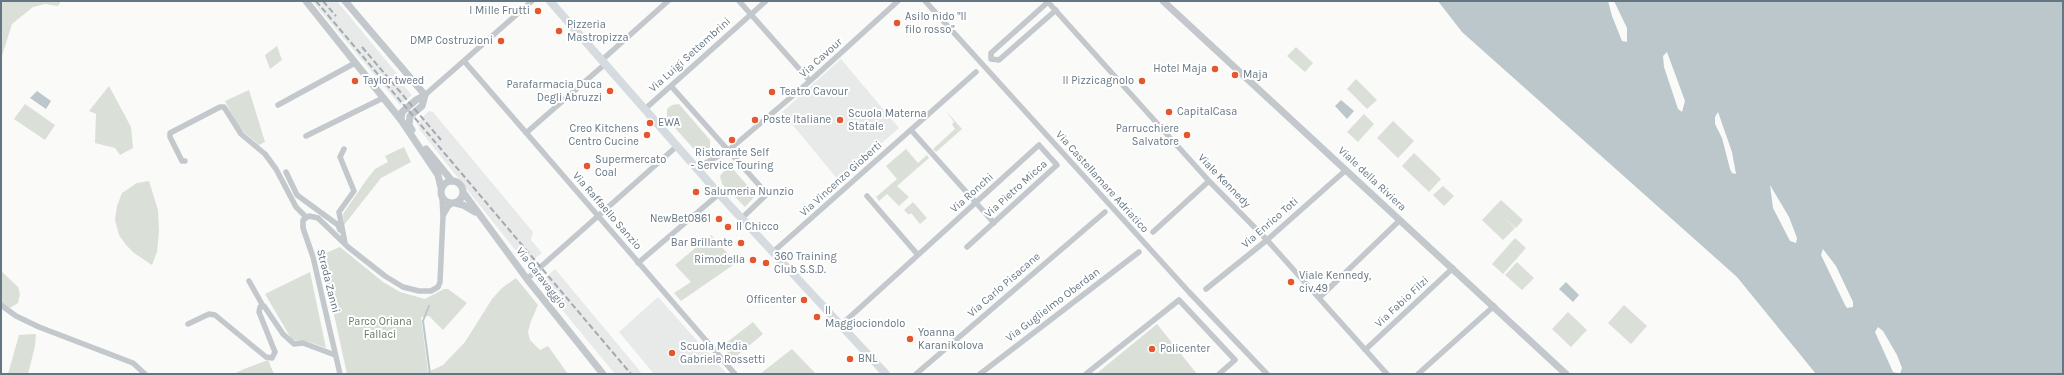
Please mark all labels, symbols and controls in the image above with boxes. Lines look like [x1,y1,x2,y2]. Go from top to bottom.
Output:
place label: I Mille Frutti [469,4,530,18]
marker: I Mille Frutti [533,6,543,16]
place label: Asilo nido "Il filo rosso" [905,10,967,36]
street label: Via Luigi Settembrini [646,15,734,95]
place label: Pizzeria Mastropizza [567,18,628,44]
marker: Asilo nido "Il filo rosso" [892,18,902,28]
marker: Pizzeria Mastropizza [554,26,564,36]
place label: DMP Costruzioni [410,34,493,48]
street label: Via Cavour [797,35,845,81]
marker: DMP Costruzioni [496,36,506,46]
place label: Hotel Maja [1153,62,1207,76]
marker: Hotel Maja [1210,64,1220,74]
place label: Maja [1243,68,1268,82]
marker: Maja [1230,70,1240,80]
place label: Taylor tweed [363,74,424,88]
place label: Il Pizzicagnolo [1062,74,1134,88]
marker: Taylor tweed [350,76,360,86]
marker: Il Pizzicagnolo [1137,76,1147,86]
place label: Parafarmacia Duca Degli Abruzzi [506,78,602,104]
place label: Teatro Cavour [780,85,848,99]
marker: Parafarmacia Duca Degli Abruzzi [605,86,615,96]
marker: Teatro Cavour [767,87,777,97]
place label: CapitalCasa [1177,105,1237,119]
place label: Scuola Materna Statale [848,107,927,133]
marker: CapitalCasa [1164,107,1174,117]
place label: Poste Italiane [763,113,831,127]
marker: Poste Italiane [750,115,760,125]
marker: Scuola Materna Statale [835,115,845,125]
place label: EWA [658,116,680,130]
marker: EWA [645,118,655,128]
place label: Creo Kitchens Centro Cucine [569,122,639,148]
place label: Parrucchiere Salvatore [1116,122,1179,148]
street label: Via Castellamare Adriatico [1053,128,1151,236]
marker: Creo Kitchens Centro Cucine [642,130,652,140]
marker: Parrucchiere Salvatore [1182,130,1192,140]
marker: Ristorante Self - Service Touring [727,135,737,145]
street label: Via Vincenzo Gioberti [797,139,885,219]
street label: Viale della Riviera [1335,144,1409,214]
place label: Ristorante Self - Service Touring [691,146,773,172]
street label: Viale Kennedy [1195,151,1253,211]
place label: Supermercato Coal [595,153,666,179]
street label: Via Pietro Micca [982,157,1050,221]
marker: Supermercato Coal [582,161,592,171]
street label: Via Raffaello Sanzio [570,169,644,253]
street label: Via Ronchi [948,170,996,216]
place label: Salumeria Nunzio [704,185,794,199]
marker: Salumeria Nunzio [691,187,701,197]
street label: Via Enrico Toti [1239,195,1301,251]
place label: NewBet0861 [650,212,711,226]
marker: NewBet0861 [714,214,724,224]
place label: Il Chicco [736,220,779,234]
marker: Il Chicco [723,222,733,232]
place label: Bar Brillante [671,236,733,250]
marker: Bar Brillante [736,238,746,248]
street label: Via Caravaggio [513,245,569,311]
street label: Strada Zanni [314,248,342,314]
place label: 360 Training Club S.S.D. [774,250,837,276]
street label: Via Carlo Pisacane [965,250,1043,320]
place label: Rimodella [694,253,745,267]
marker: Rimodella [748,255,758,265]
marker: 360 Training Club S.S.D. [761,258,771,268]
street label: Via Guglielmo Oberdan [1003,265,1103,345]
place label: Viale Kennedy, civ.49 [1299,269,1371,295]
street label: Via Fabio Filzi [1372,274,1432,330]
marker: Viale Kennedy, civ.49 [1286,277,1296,287]
place label: Officenter [746,293,796,307]
marker: Officenter [799,295,809,305]
place label: Il Maggiociondolo [825,304,905,330]
marker: Il Maggiociondolo [812,312,822,322]
park label: Parco Oriana Fallaci [348,315,412,341]
place label: Yoanna Karanikolova [918,326,984,352]
marker: Yoanna Karanikolova [905,334,915,344]
place label: Scuola Media Gabriele Rossetti [680,340,765,366]
place label: Policenter [1160,342,1210,356]
marker: Policenter [1147,344,1157,354]
marker: Scuola Media Gabriele Rossetti [667,348,677,358]
place label: BNL [858,352,878,366]
marker: BNL [845,354,855,364]

